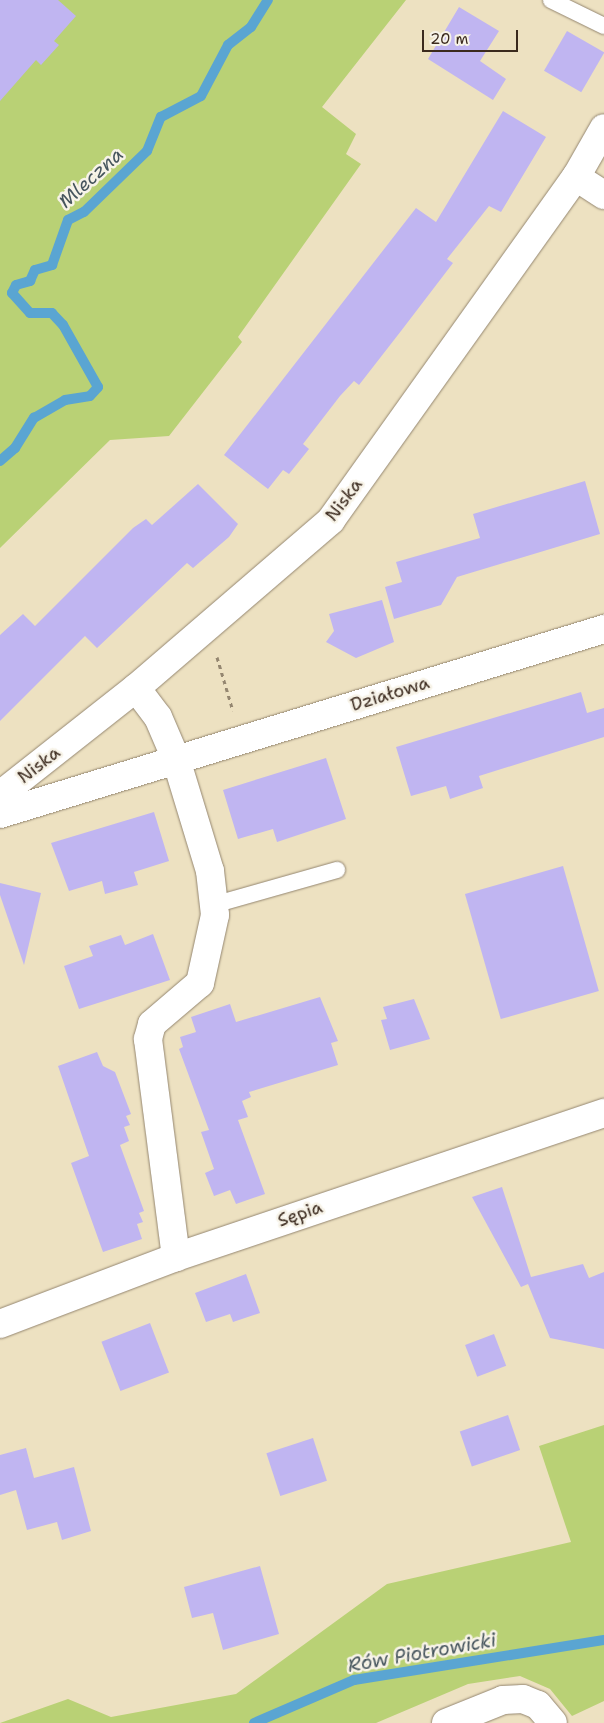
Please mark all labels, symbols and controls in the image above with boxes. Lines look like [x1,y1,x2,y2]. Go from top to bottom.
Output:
scale bar [424,20,520,52]
text: 20 m [430,29,469,49]
water label: Mleczna [54,143,128,213]
street label: Niska [321,474,367,526]
street label: Działowa [348,672,432,716]
street label: Niska [13,742,65,788]
street label: Sępia [275,1196,325,1232]
water label: Rów Piotrowicki [346,1629,498,1677]

